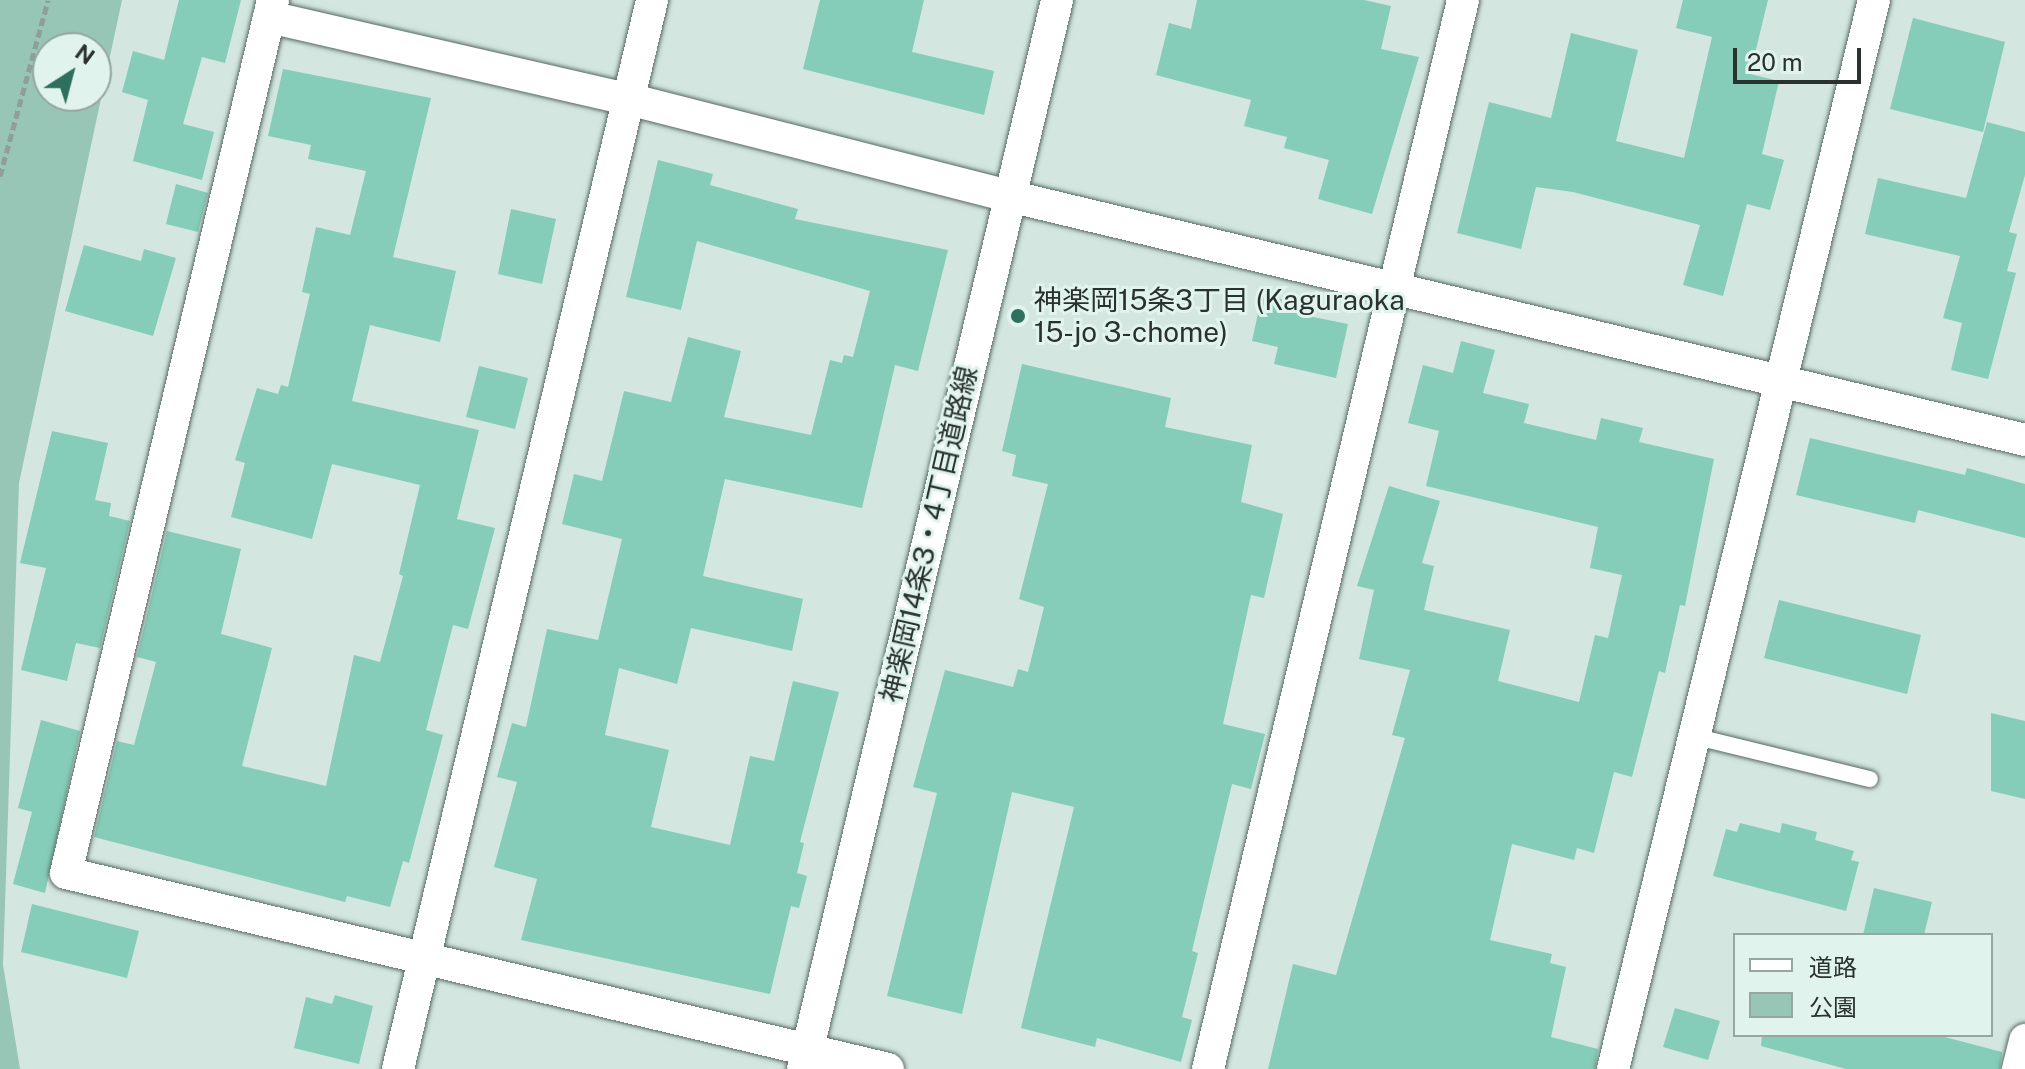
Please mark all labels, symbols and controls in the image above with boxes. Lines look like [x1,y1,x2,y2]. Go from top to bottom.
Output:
north arrow [32,32,112,112]
scale bar [1737,32,1865,82]
text: N [70,39,100,70]
text: 20 m [1747,48,1803,76]
place label: 神楽岡15条3丁目 (Kaguraoka 15-jo 3-chome) [1034,283,1405,349]
marker: 神楽岡15条3丁目 (Kaguraoka 15-jo 3-chome) [1009,307,1027,325]
street label: 神楽岡14条3・4丁目道路線 [874,363,984,705]
legend [1733,933,1993,1037]
text: 道路 [1809,953,1857,981]
text: 公園 [1809,993,1857,1021]

